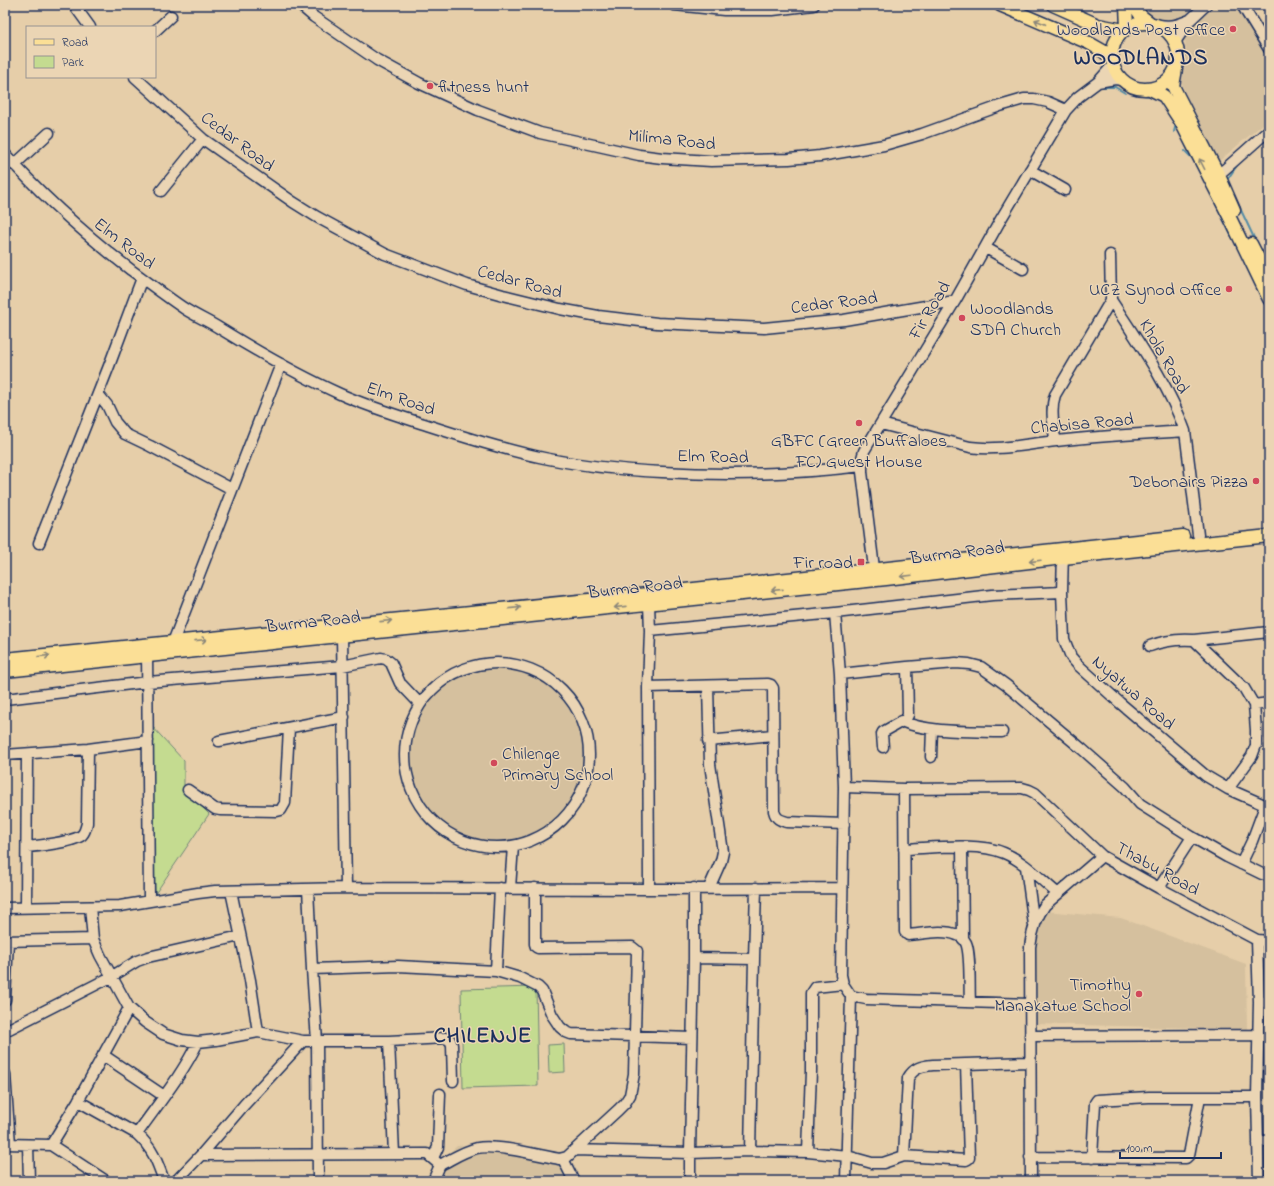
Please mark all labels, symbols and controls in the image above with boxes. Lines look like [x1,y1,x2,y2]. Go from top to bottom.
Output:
one-way arrow [1035,18,1047,25]
place label: Woodlands Post Office [1057,18,1226,44]
marker: Woodlands Post Office [1228,24,1238,34]
legend [26,26,156,78]
text: Road [62,34,88,52]
district label: WOODLANDS [1074,43,1208,75]
text: Park [62,54,84,72]
place label: fitness hunt [438,75,529,101]
marker: fitness hunt [425,81,435,91]
street label: Cedar Road [194,106,279,179]
street label: Milima Road [627,123,717,159]
one-way arrow [1198,158,1205,170]
street label: Elm Road [88,212,160,277]
street label: Cedar Road [474,259,565,307]
street label: Fir Road [903,277,958,346]
place label: UCZ Synod Office [1089,278,1222,304]
marker: UCZ Synod Office [1224,284,1234,294]
street label: Cedar Road [789,286,879,322]
place label: Woodlands SDA Church [970,297,1061,344]
marker: Woodlands SDA Church [957,313,967,323]
street label: Khola Road [1131,315,1195,399]
street label: Elm Road [362,376,438,424]
street label: Chabisa Road [1030,408,1135,442]
marker: GBFC (Green Buffaloes FC) Guest House [854,418,864,428]
place label: GBFC (Green Buffaloes FC) Guest House [771,429,947,476]
street label: Elm Road [677,444,749,472]
place label: Debonairs Pizza [1128,470,1248,496]
marker: Debonairs Pizza [1251,476,1261,486]
street label: Burma Road [907,535,1006,573]
place label: Fir road [792,551,853,577]
marker: Fir road [856,557,866,567]
one-way arrow [1029,557,1042,565]
street label: Burma Road [585,571,684,607]
one-way arrow [900,573,913,580]
one-way arrow [771,586,784,594]
one-way arrow [614,603,627,610]
one-way arrow [508,604,521,611]
street label: Burma Road [263,605,362,641]
one-way arrow [379,617,392,624]
one-way arrow [194,636,207,643]
street label: Nyatwa Road [1085,650,1180,737]
one-way arrow [37,652,50,659]
place label: Chilenge Primary School [502,742,613,789]
marker: Chilenge Primary School [489,758,499,768]
street label: Thabu Road [1111,836,1204,903]
place label: Timothy Manakatwe School [994,973,1131,1020]
marker: Timothy Manakatwe School [1134,989,1144,999]
district label: CHILENJE [434,1021,532,1053]
scale bar [1120,1134,1221,1160]
text: 100 m [1126,1140,1153,1158]

